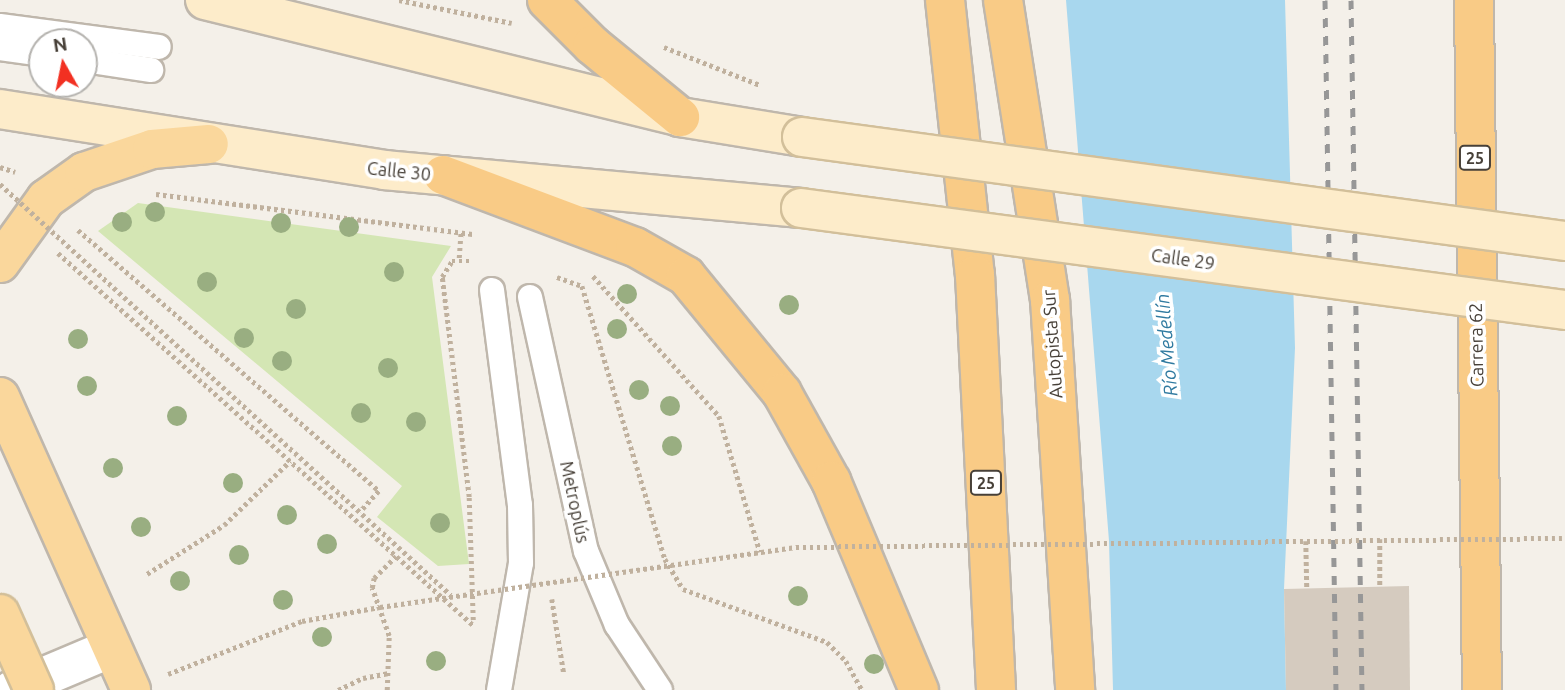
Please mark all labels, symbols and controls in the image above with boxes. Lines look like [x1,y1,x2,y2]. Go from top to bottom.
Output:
north arrow [28,28,98,98]
text: N [51,32,69,56]
road number: 25 [1458,146,1492,170]
street label: Calle 30 [366,157,432,185]
street label: Calle 29 [1150,244,1216,274]
street label: Autopista Sur [1037,289,1067,399]
water label: Río Medellín [1151,293,1183,397]
street label: Carrera 62 [1464,303,1488,387]
street label: Metroplús [556,459,594,545]
road number: 25 [968,470,1004,496]

